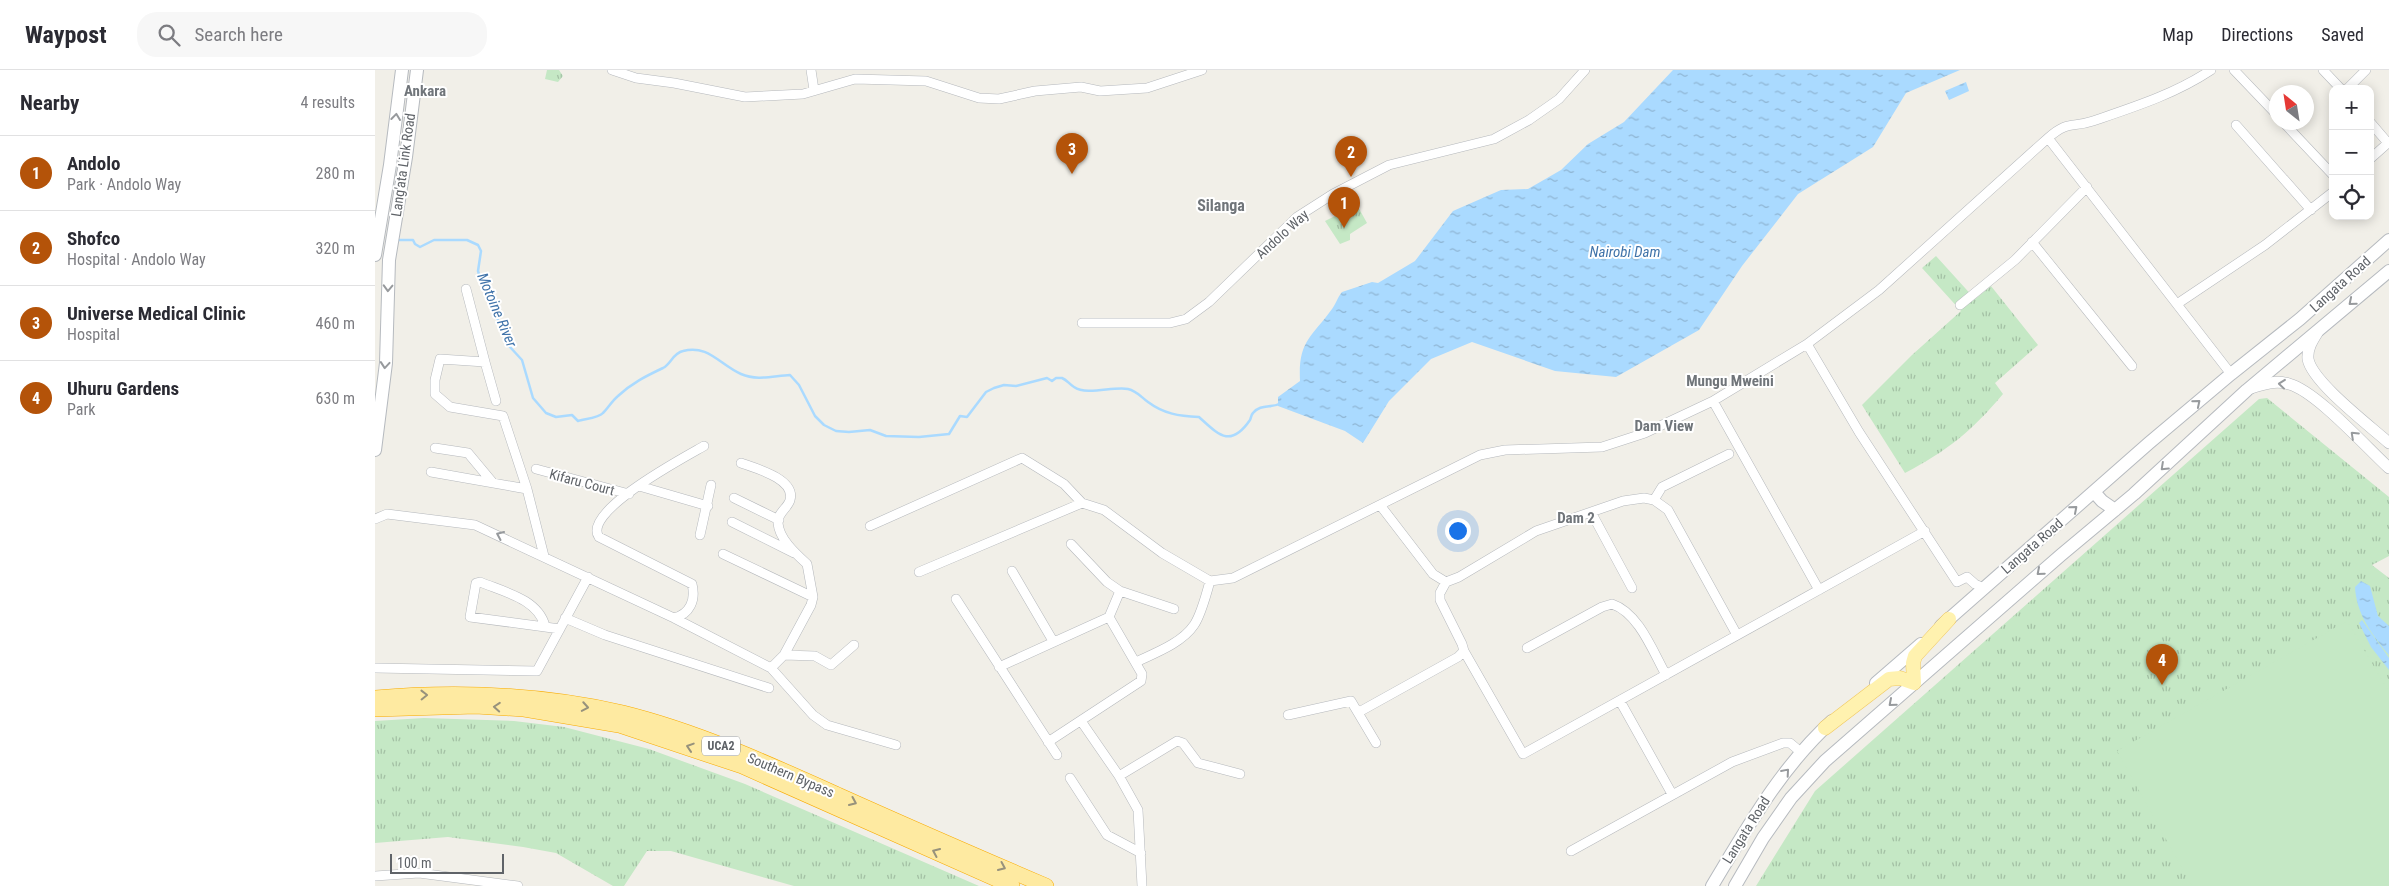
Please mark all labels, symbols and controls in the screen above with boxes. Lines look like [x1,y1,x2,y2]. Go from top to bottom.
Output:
search box [137,12,487,57]
text: Waypost [25,21,107,49]
icon: search [155,21,183,49]
text: Search here [195,23,283,46]
text: Map [2162,24,2193,45]
text: Directions [2221,24,2293,45]
text: Saved [2321,24,2364,45]
district label: Ankara [404,82,446,100]
north arrow [2269,85,2314,130]
map controls [2329,85,2374,220]
button: + [2329,85,2374,130]
text: Nearby [20,91,79,115]
text: 4 results [300,93,355,112]
street label: Lang'ata Link Road [388,112,418,218]
one-way arrow [390,113,401,121]
button: − [2329,130,2374,175]
pin: 3 [1056,133,1088,174]
pin: 2 [1335,136,1367,177]
text: Andolo [67,152,120,175]
text: 1 [32,164,40,183]
text: 280 m [316,164,355,183]
text: Park · Andolo Way [67,175,181,194]
button: locate [2329,175,2374,220]
pin: 1 [1328,187,1360,228]
district label: Silanga [1197,196,1245,215]
street label: Andolo Way [1252,206,1312,262]
text: Shofco [67,227,120,250]
text: 2 [32,239,40,258]
text: 320 m [316,239,355,258]
water label: Nairobi Dam [1589,243,1661,261]
text: Hospital · Andolo Way [67,250,206,269]
street label: Langata Road [2306,253,2374,315]
water label: Motoine River [473,270,521,350]
one-way arrow [383,284,393,292]
one-way arrow [2348,297,2357,306]
text: Universe Medical Clinic [67,302,246,325]
text: 3 [32,314,40,333]
text: 460 m [316,314,355,333]
text: Hospital [67,325,120,344]
one-way arrow [380,362,391,370]
district label: Mungu Mweini [1686,372,1774,390]
text: Uhuru Gardens [67,377,179,400]
one-way arrow [2278,379,2286,390]
text: 4 [32,389,40,408]
text: 630 m [316,389,355,408]
text: Park [67,400,96,419]
one-way arrow [2191,400,2200,409]
district label: Dam View [1634,417,1694,435]
one-way arrow [2350,432,2359,441]
one-way arrow [2160,461,2169,470]
street label: Kifaru Court [548,466,616,498]
one-way arrow [2068,506,2077,515]
district label: Dam 2 [1557,509,1595,527]
street label: Langata Road [1998,515,2066,577]
your location [1445,518,1471,544]
one-way arrow [496,531,505,542]
one-way arrow [2037,567,2046,576]
pin: 4 [2146,644,2178,685]
one-way arrow [420,690,428,700]
one-way arrow [1888,697,1897,706]
one-way arrow [581,701,590,711]
one-way arrow [493,702,501,713]
road number: UCA2 [702,736,740,756]
one-way arrow [686,743,694,753]
street label: Southern Bypass [745,750,837,800]
one-way arrow [1780,769,1789,778]
street label: Langata Road [1719,794,1773,866]
one-way arrow [848,795,857,806]
one-way arrow [932,847,941,858]
scale bar [390,851,504,874]
text: 100 m [397,855,432,871]
one-way arrow [997,860,1006,871]

